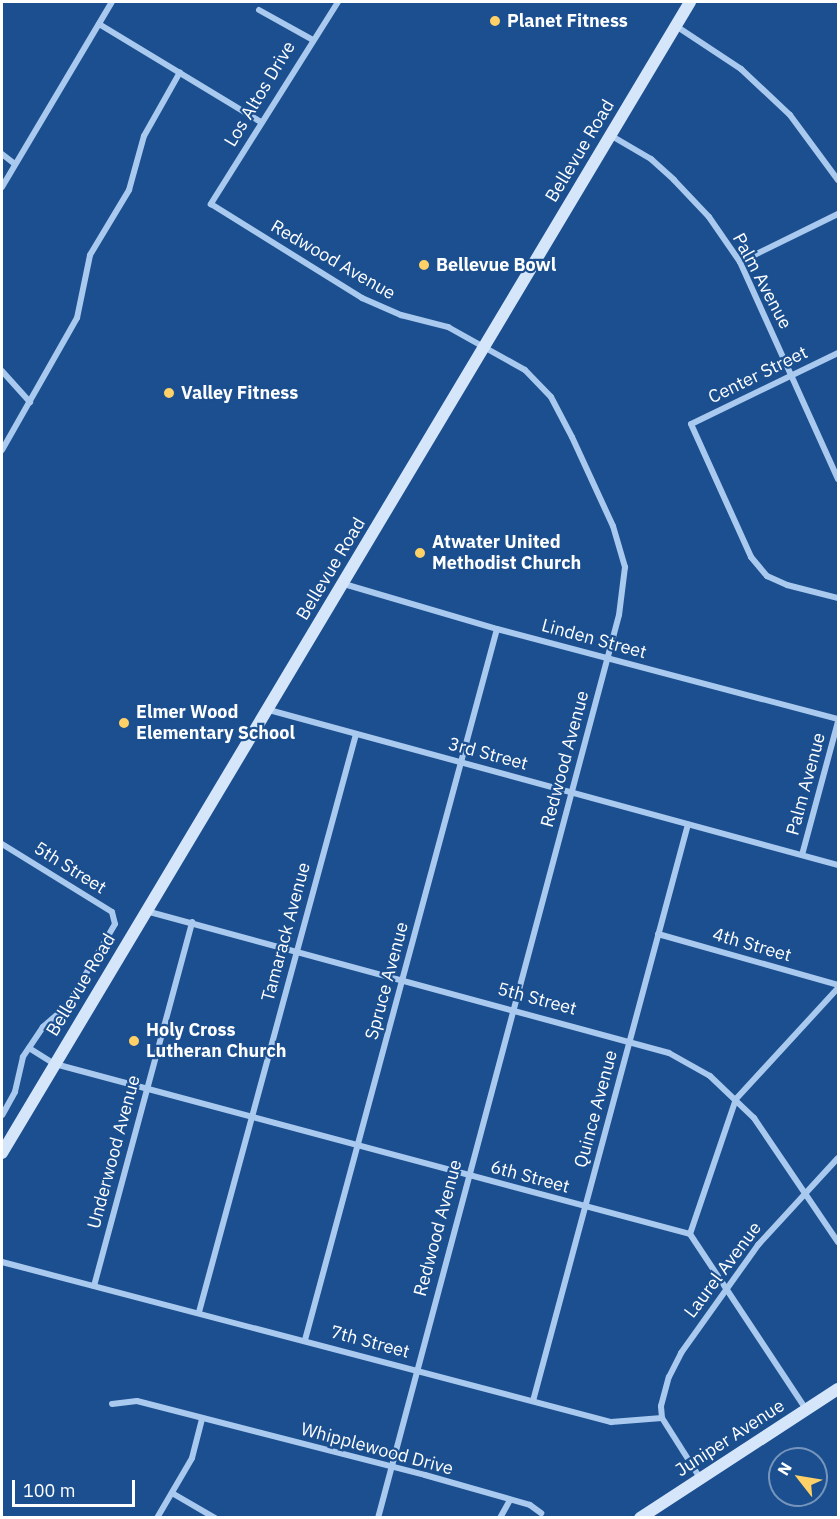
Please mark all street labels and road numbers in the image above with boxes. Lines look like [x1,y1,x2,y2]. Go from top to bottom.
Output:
street label: Los Altos Drive [220,37,300,151]
street label: Bellevue Road [541,96,619,206]
street label: Redwood Avenue [267,216,399,304]
street label: Palm Avenue [728,229,796,333]
street label: Center Street [705,342,811,408]
street label: Bellevue Road [292,514,370,624]
street label: Linden Street [539,615,649,663]
street label: Redwood Avenue [536,688,594,830]
street label: Palm Avenue [782,730,830,838]
street label: 3rd Street [446,733,530,775]
street label: 5th Street [30,837,110,899]
street label: Tamarack Avenue [257,860,315,1004]
street label: Spruce Avenue [361,920,413,1042]
street label: 4th Street [710,923,794,967]
street label: Bellevue Road [42,930,120,1040]
street label: 5th Street [495,978,579,1020]
street label: Quince Avenue [570,1048,622,1170]
street label: Underwood Avenue [83,1073,145,1231]
street label: 6th Street [488,1156,572,1198]
street label: Redwood Avenue [409,1157,467,1299]
street label: Laurel Avenue [680,1218,766,1322]
street label: 7th Street [328,1321,412,1363]
street label: Juniper Avenue [672,1395,788,1481]
street label: Whipplewood Drive [299,1418,455,1480]

